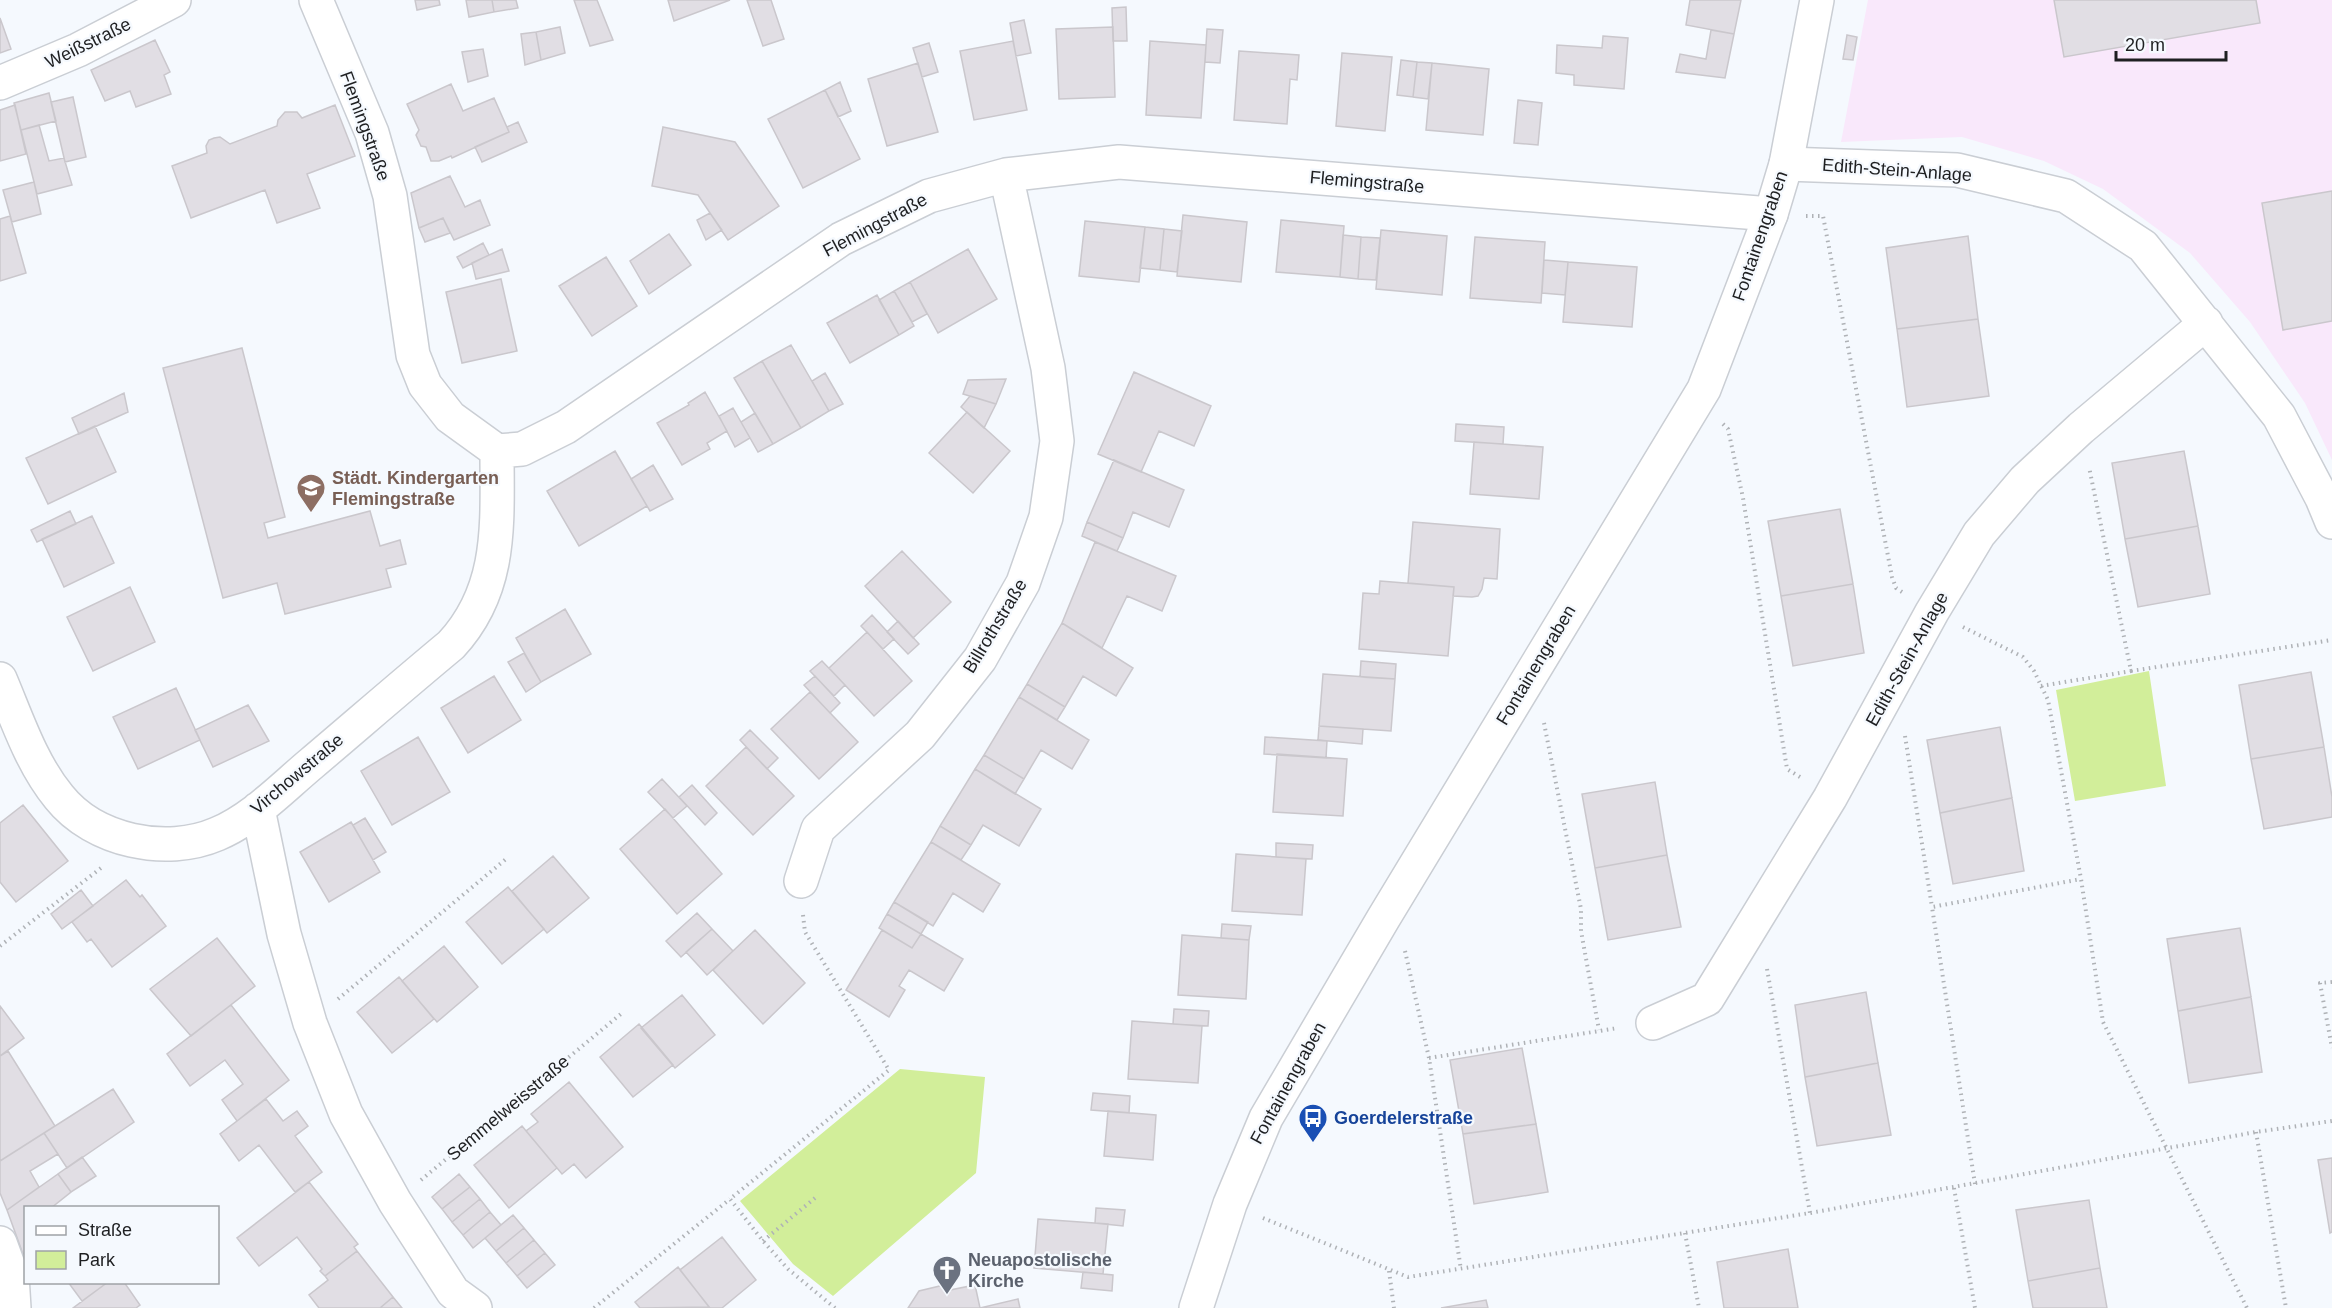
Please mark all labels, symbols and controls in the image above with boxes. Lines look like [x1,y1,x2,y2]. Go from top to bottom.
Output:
street label: Weißstraße [42,14,134,72]
scale bar [2116,24,2226,62]
text: 20 m [2125,35,2165,55]
street label: Flemingstraße [336,69,394,183]
street label: Edith-Stein-Anlage [1821,155,1973,185]
street label: Flemingstraße [1309,167,1425,197]
street label: Fontainengraben [1728,168,1792,304]
street label: Flemingstraße [820,189,930,261]
place label: Städt. Kindergarten Flemingstraße [332,468,499,509]
school or university icon: Städt. Kindergarten Flemingstraße [295,472,327,514]
street label: Billrothstraße [959,575,1031,677]
street label: Edith-Stein-Anlage [1862,589,1952,729]
street label: Fontainengraben [1492,602,1580,728]
street label: Virchowstraße [247,729,347,819]
street label: Fontainengraben [1246,1019,1330,1147]
street label: Semmelweisstraße [443,1051,573,1165]
bus stop icon: Goerdelerstraße [1297,1102,1329,1144]
place label: Goerdelerstraße [1334,1108,1473,1128]
legend [24,1206,219,1284]
text: Straße [78,1220,132,1240]
text: Park [78,1250,116,1270]
place label: Neuapostolische Kirche [968,1250,1112,1291]
church icon: Neuapostolische Kirche [931,1254,963,1296]

